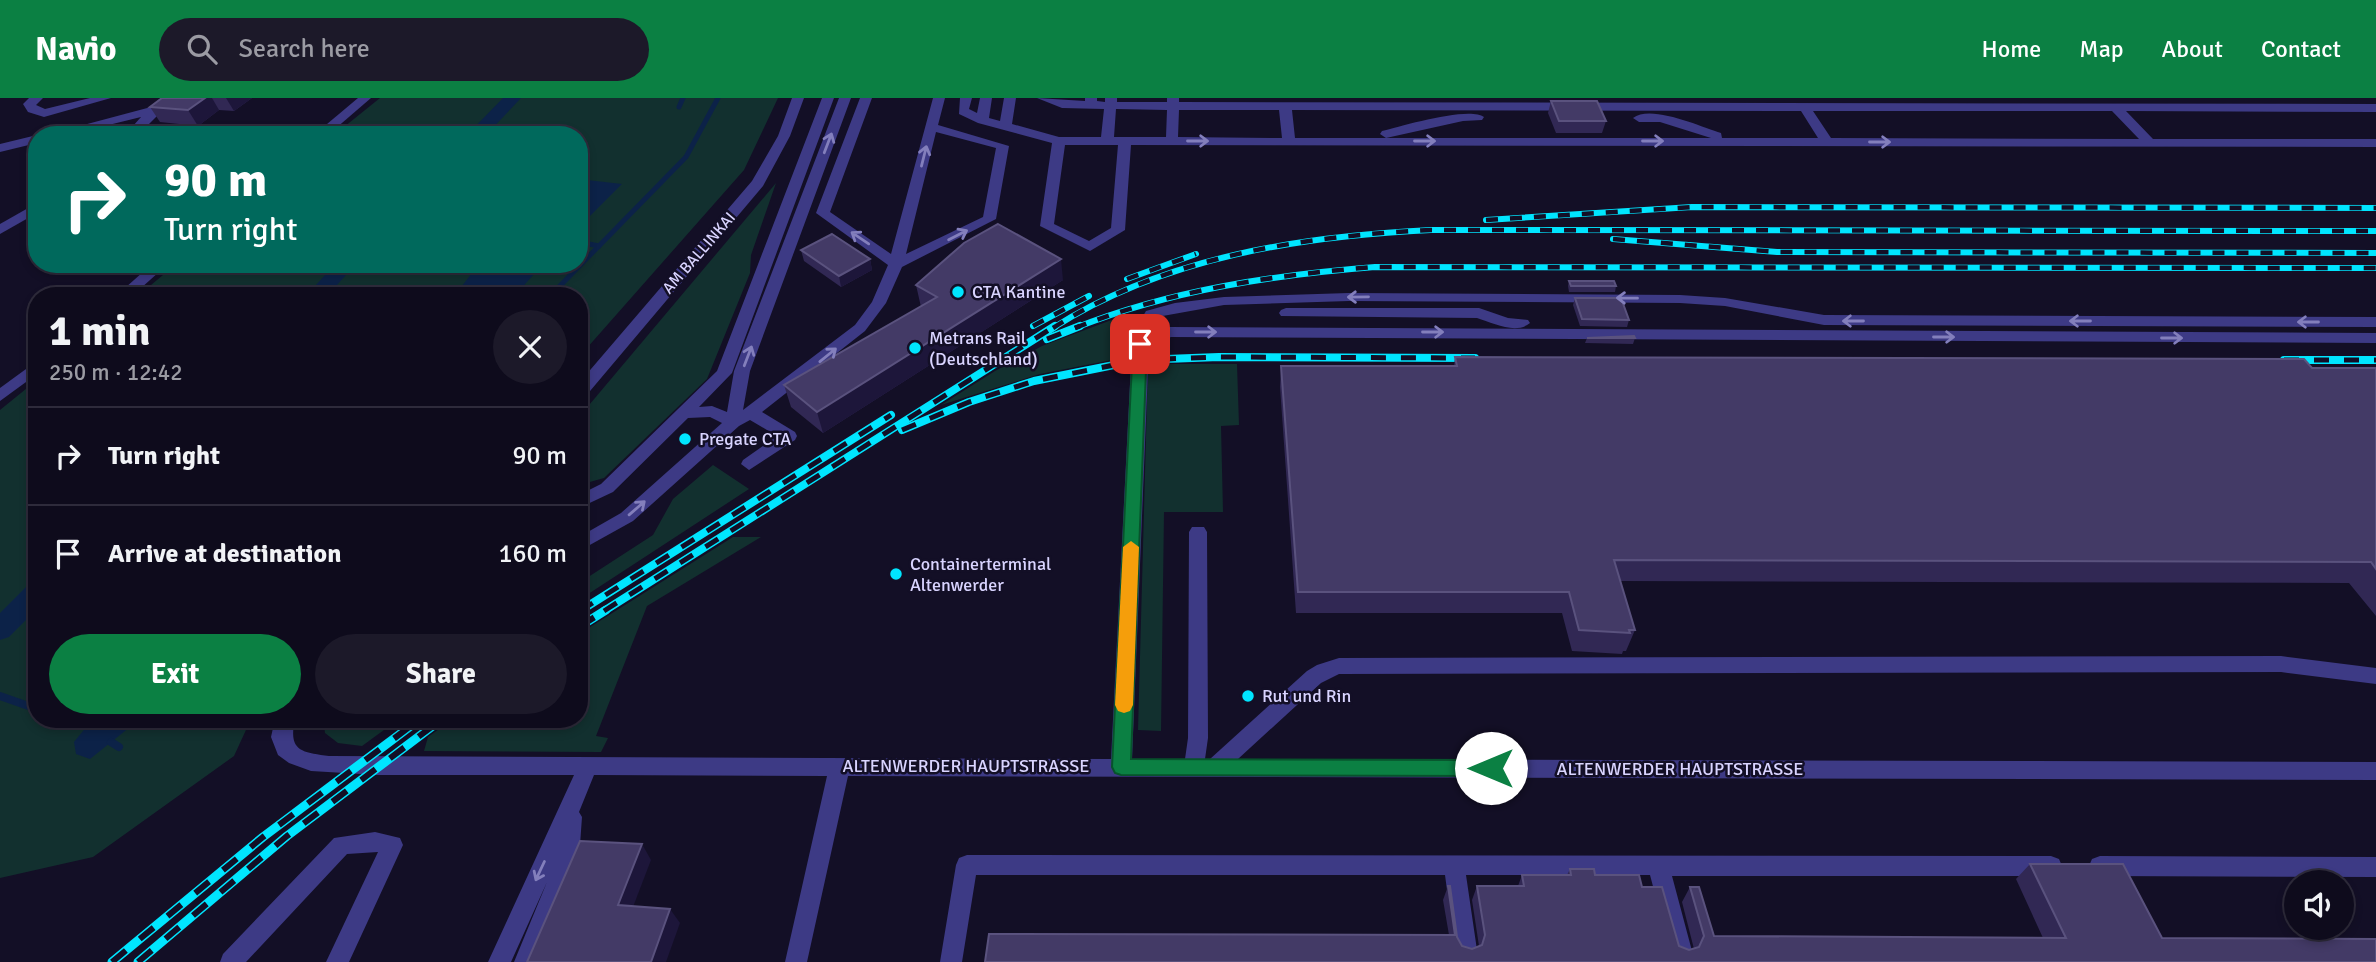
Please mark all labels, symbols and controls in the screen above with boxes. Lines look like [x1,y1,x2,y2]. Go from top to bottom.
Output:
search box [159,18,649,81]
text: Navio [35,29,117,70]
icon: search [183,30,221,68]
text: Search here [239,33,370,65]
text: Home [1981,34,2041,64]
text: Map [2079,34,2124,64]
text: About [2162,34,2223,64]
text: Contact [2261,34,2341,64]
one-way arrow [823,132,836,154]
one-way arrow [1186,134,1209,148]
one-way arrow [1414,134,1437,148]
one-way arrow [1641,134,1664,148]
one-way arrow [1869,135,1892,149]
one-way arrow [918,145,931,167]
text: 90 m [164,150,267,210]
icon: right [49,154,140,245]
street label: AM BALLINKAI [658,208,740,298]
text: Turn right [164,210,297,249]
one-way arrow [947,228,968,241]
one-way arrow [851,231,870,245]
place label: CTA Kantine [972,281,1065,303]
marker: CTA Kantine [950,284,966,300]
one-way arrow [1347,290,1370,304]
one-way arrow [1616,291,1639,305]
text: 1 min [49,306,150,357]
button: close [493,310,567,384]
pin [1110,314,1170,374]
one-way arrow [1842,314,1865,327]
one-way arrow [2069,314,2092,328]
one-way arrow [2297,315,2320,329]
icon: arrive [1121,325,1159,363]
one-way arrow [1194,325,1217,339]
one-way arrow [1422,325,1445,339]
place label: Metrans Rail (Deutschland) [929,327,1038,370]
one-way arrow [1933,330,1956,344]
one-way arrow [2160,331,2183,345]
marker: Metrans Rail (Deutschland) [907,340,923,356]
one-way arrow [742,345,755,367]
one-way arrow [819,347,837,362]
text: 250 m · 12:42 [49,358,183,387]
place label: Pregate CTA [699,428,791,450]
marker: Pregate CTA [677,431,693,447]
icon: right [49,437,87,475]
text: Turn right [108,440,220,472]
text: 90 m [512,440,567,472]
one-way arrow [627,500,645,516]
icon: arrive [49,535,87,573]
text: Arrive at destination [108,538,341,570]
text: 160 m [498,538,567,570]
place label: Containerterminal Altenwerder [910,553,1051,596]
marker: Containerterminal Altenwerder [888,566,904,582]
button: Exit [49,634,301,714]
button: Share [315,634,567,714]
place label: Rut und Rin [1262,685,1351,707]
marker: Rut und Rin [1240,688,1256,704]
position arrow [1454,731,1528,805]
street label: ALTENWERDER HAUPTSTRASSE [843,755,1089,777]
street label: ALTENWERDER HAUPTSTRASSE [1557,758,1803,780]
one-way arrow [533,860,546,881]
map controls [2284,870,2354,940]
button: sound [2284,870,2354,940]

